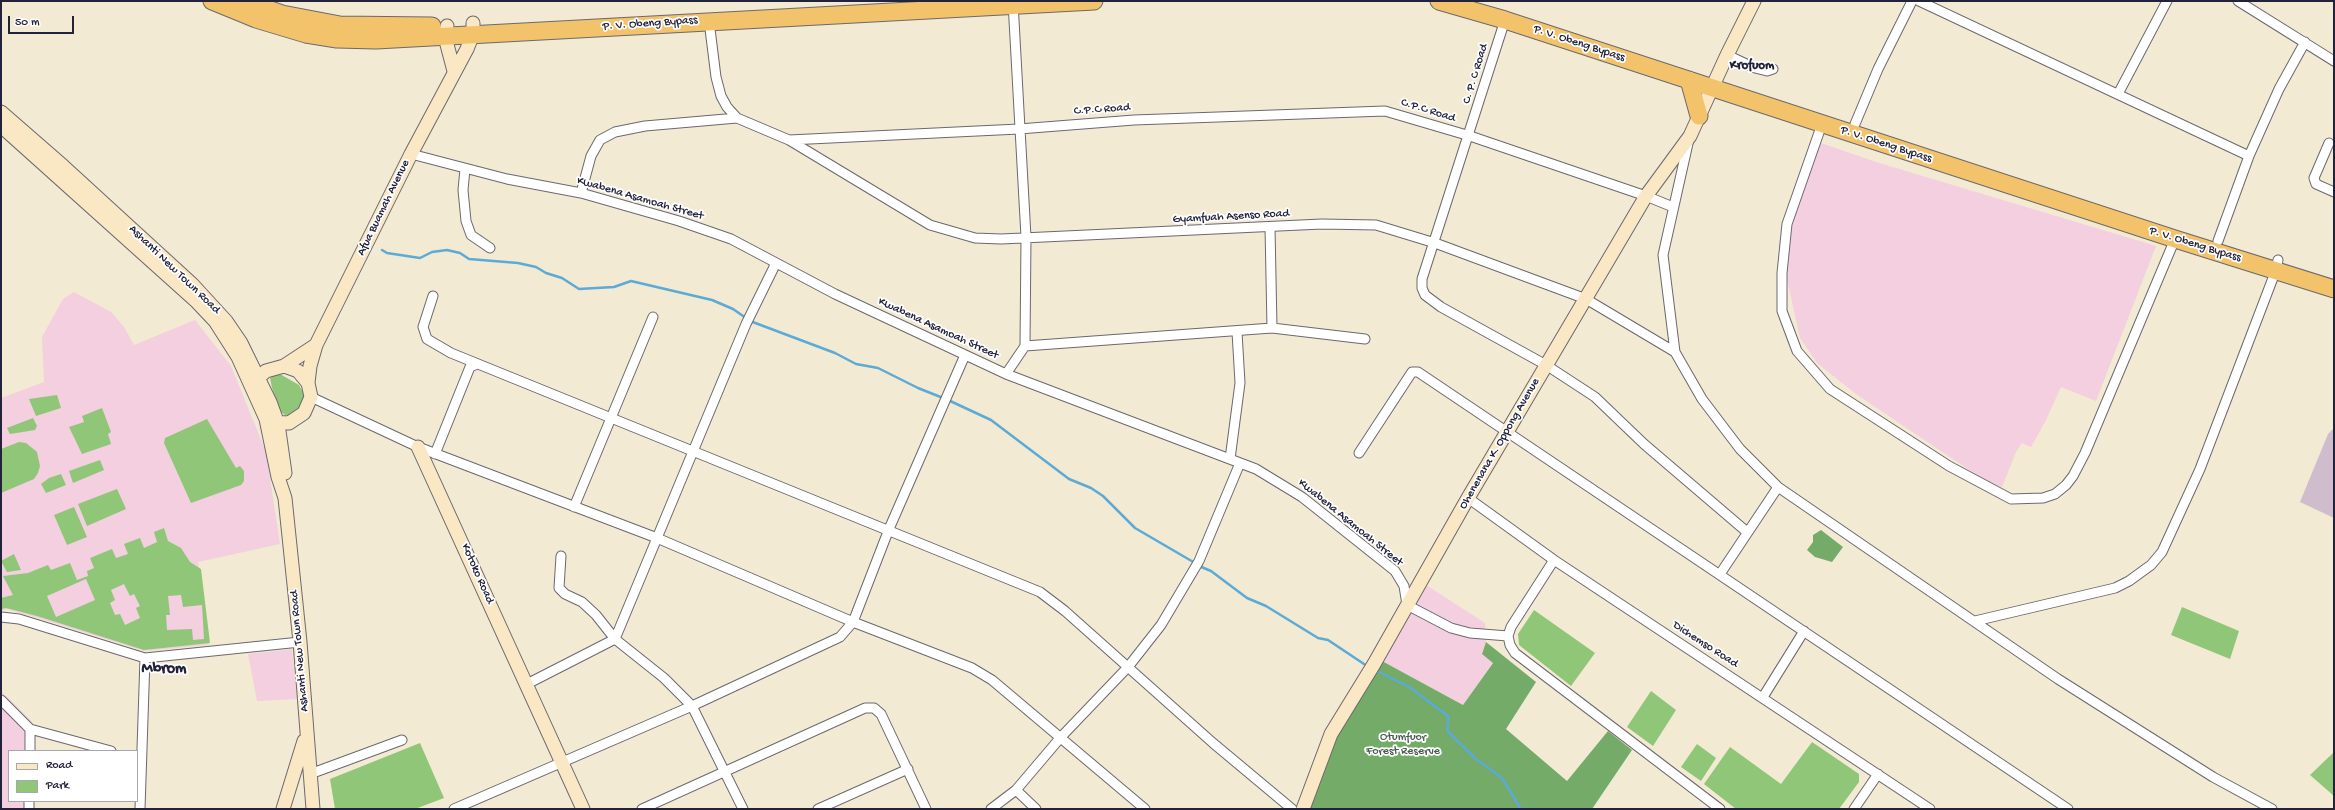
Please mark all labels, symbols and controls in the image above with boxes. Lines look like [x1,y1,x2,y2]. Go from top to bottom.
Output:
scale bar [10,8,76,34]
street label: P. V. Obeng Bypass [602,14,698,34]
text: 50 m [15,16,40,30]
street label: P. V. Obeng Bypass [1532,22,1626,66]
street label: C. P. C Road [1460,42,1492,106]
district label: Krofuom [1730,58,1774,74]
street label: C.P.C Road [1399,96,1457,126]
street label: C.P.C Road [1073,101,1131,119]
street label: P. V. Obeng Bypass [1839,123,1933,167]
street label: Afua Buamah Avenue [355,158,413,258]
street label: Kwabena Asamoah Street [575,174,705,224]
street label: Gyamfuah Asenso Road [1172,207,1290,227]
street label: Ashanti New Town Road [125,223,223,317]
street label: P. V. Obeng Bypass [2147,224,2243,266]
street label: Kwabena Asamoah Street [876,295,1000,363]
street label: Ohenenana K. Oppong Avenue [1456,376,1544,512]
street label: Kwabena Asamoah Street [1295,476,1405,570]
street label: Kotoko Road [457,542,497,606]
street label: Ashanti New Town Road [288,590,312,712]
street label: Dichemso Road [1669,618,1741,672]
district label: Mbrom [142,660,186,680]
park label: Otumfuor Forest Reserve [1366,731,1440,759]
legend [8,750,138,802]
text: Road [46,759,72,773]
text: Park [46,779,69,793]

